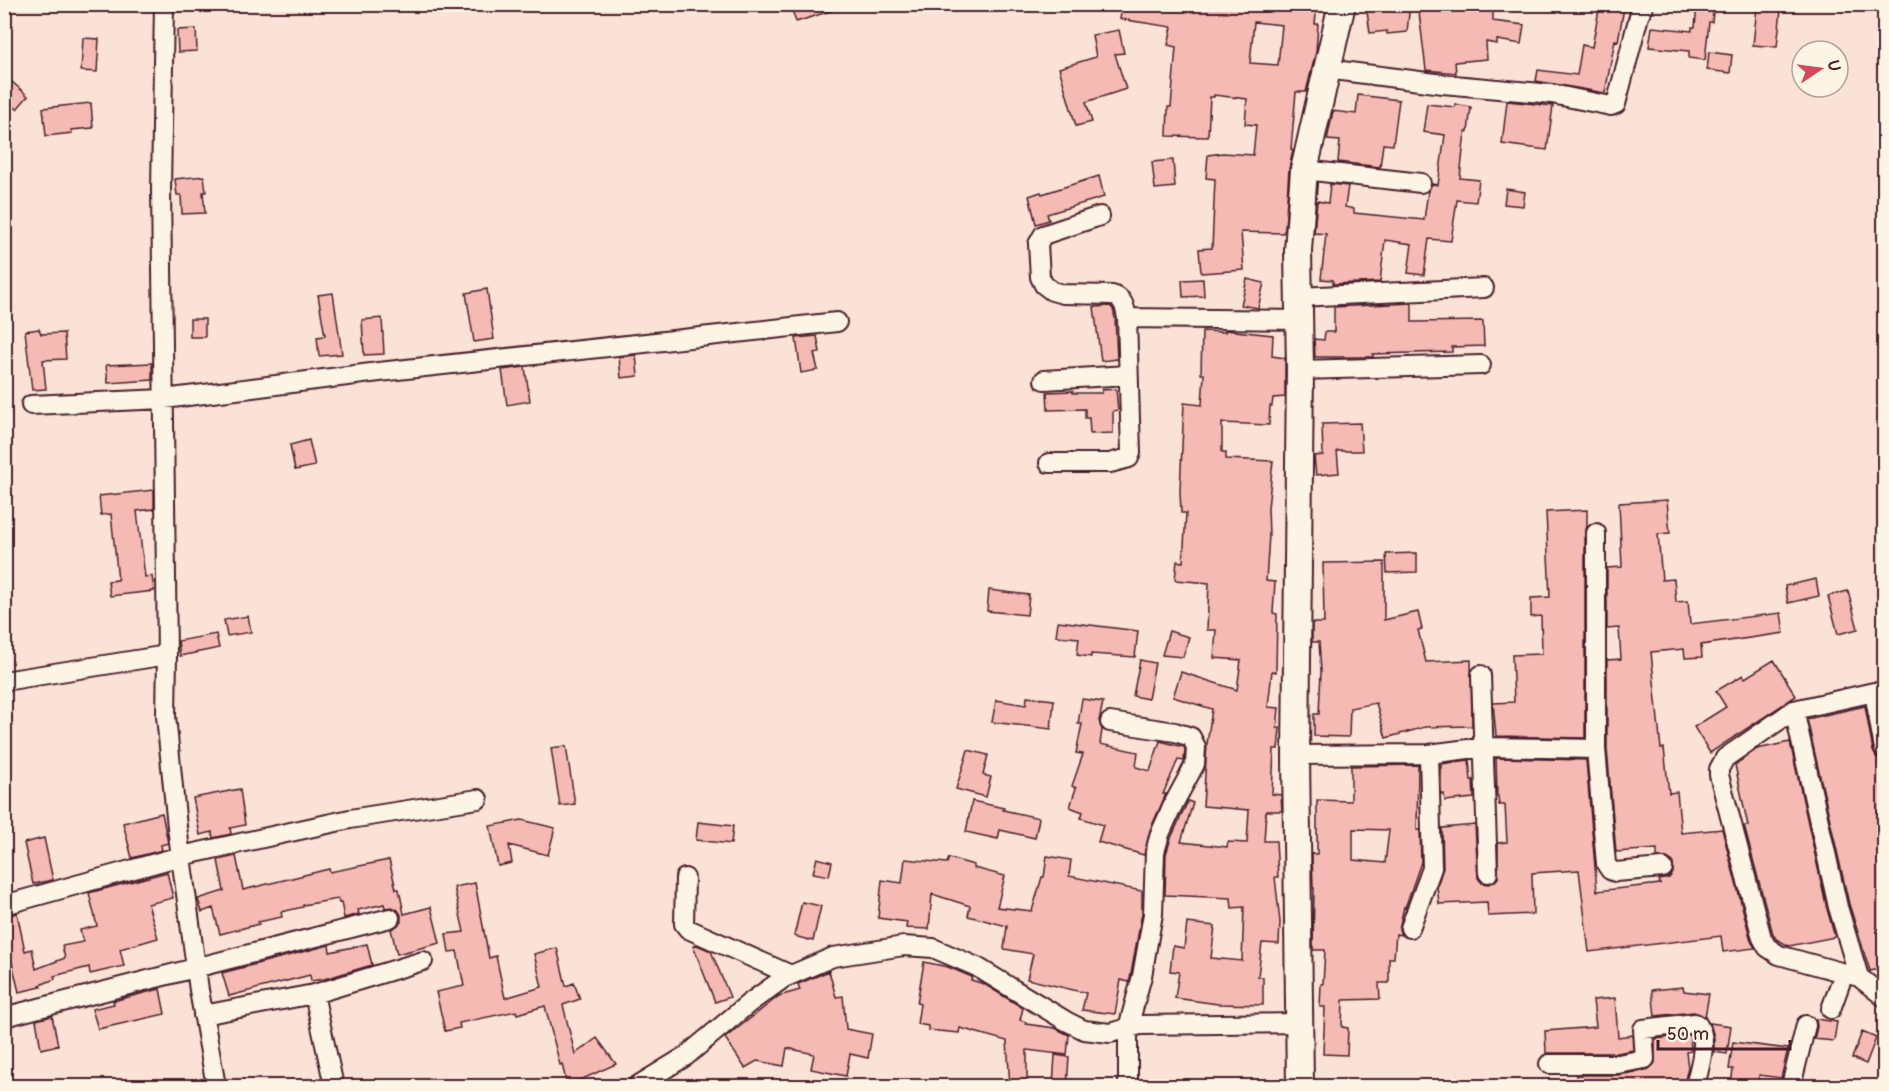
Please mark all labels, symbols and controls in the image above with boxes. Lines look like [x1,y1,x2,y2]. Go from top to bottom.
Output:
north arrow [1790,39,1850,99]
text: U [1823,58,1845,74]
scale bar [1658,1013,1790,1051]
text: 50 m [1667,1023,1709,1046]

